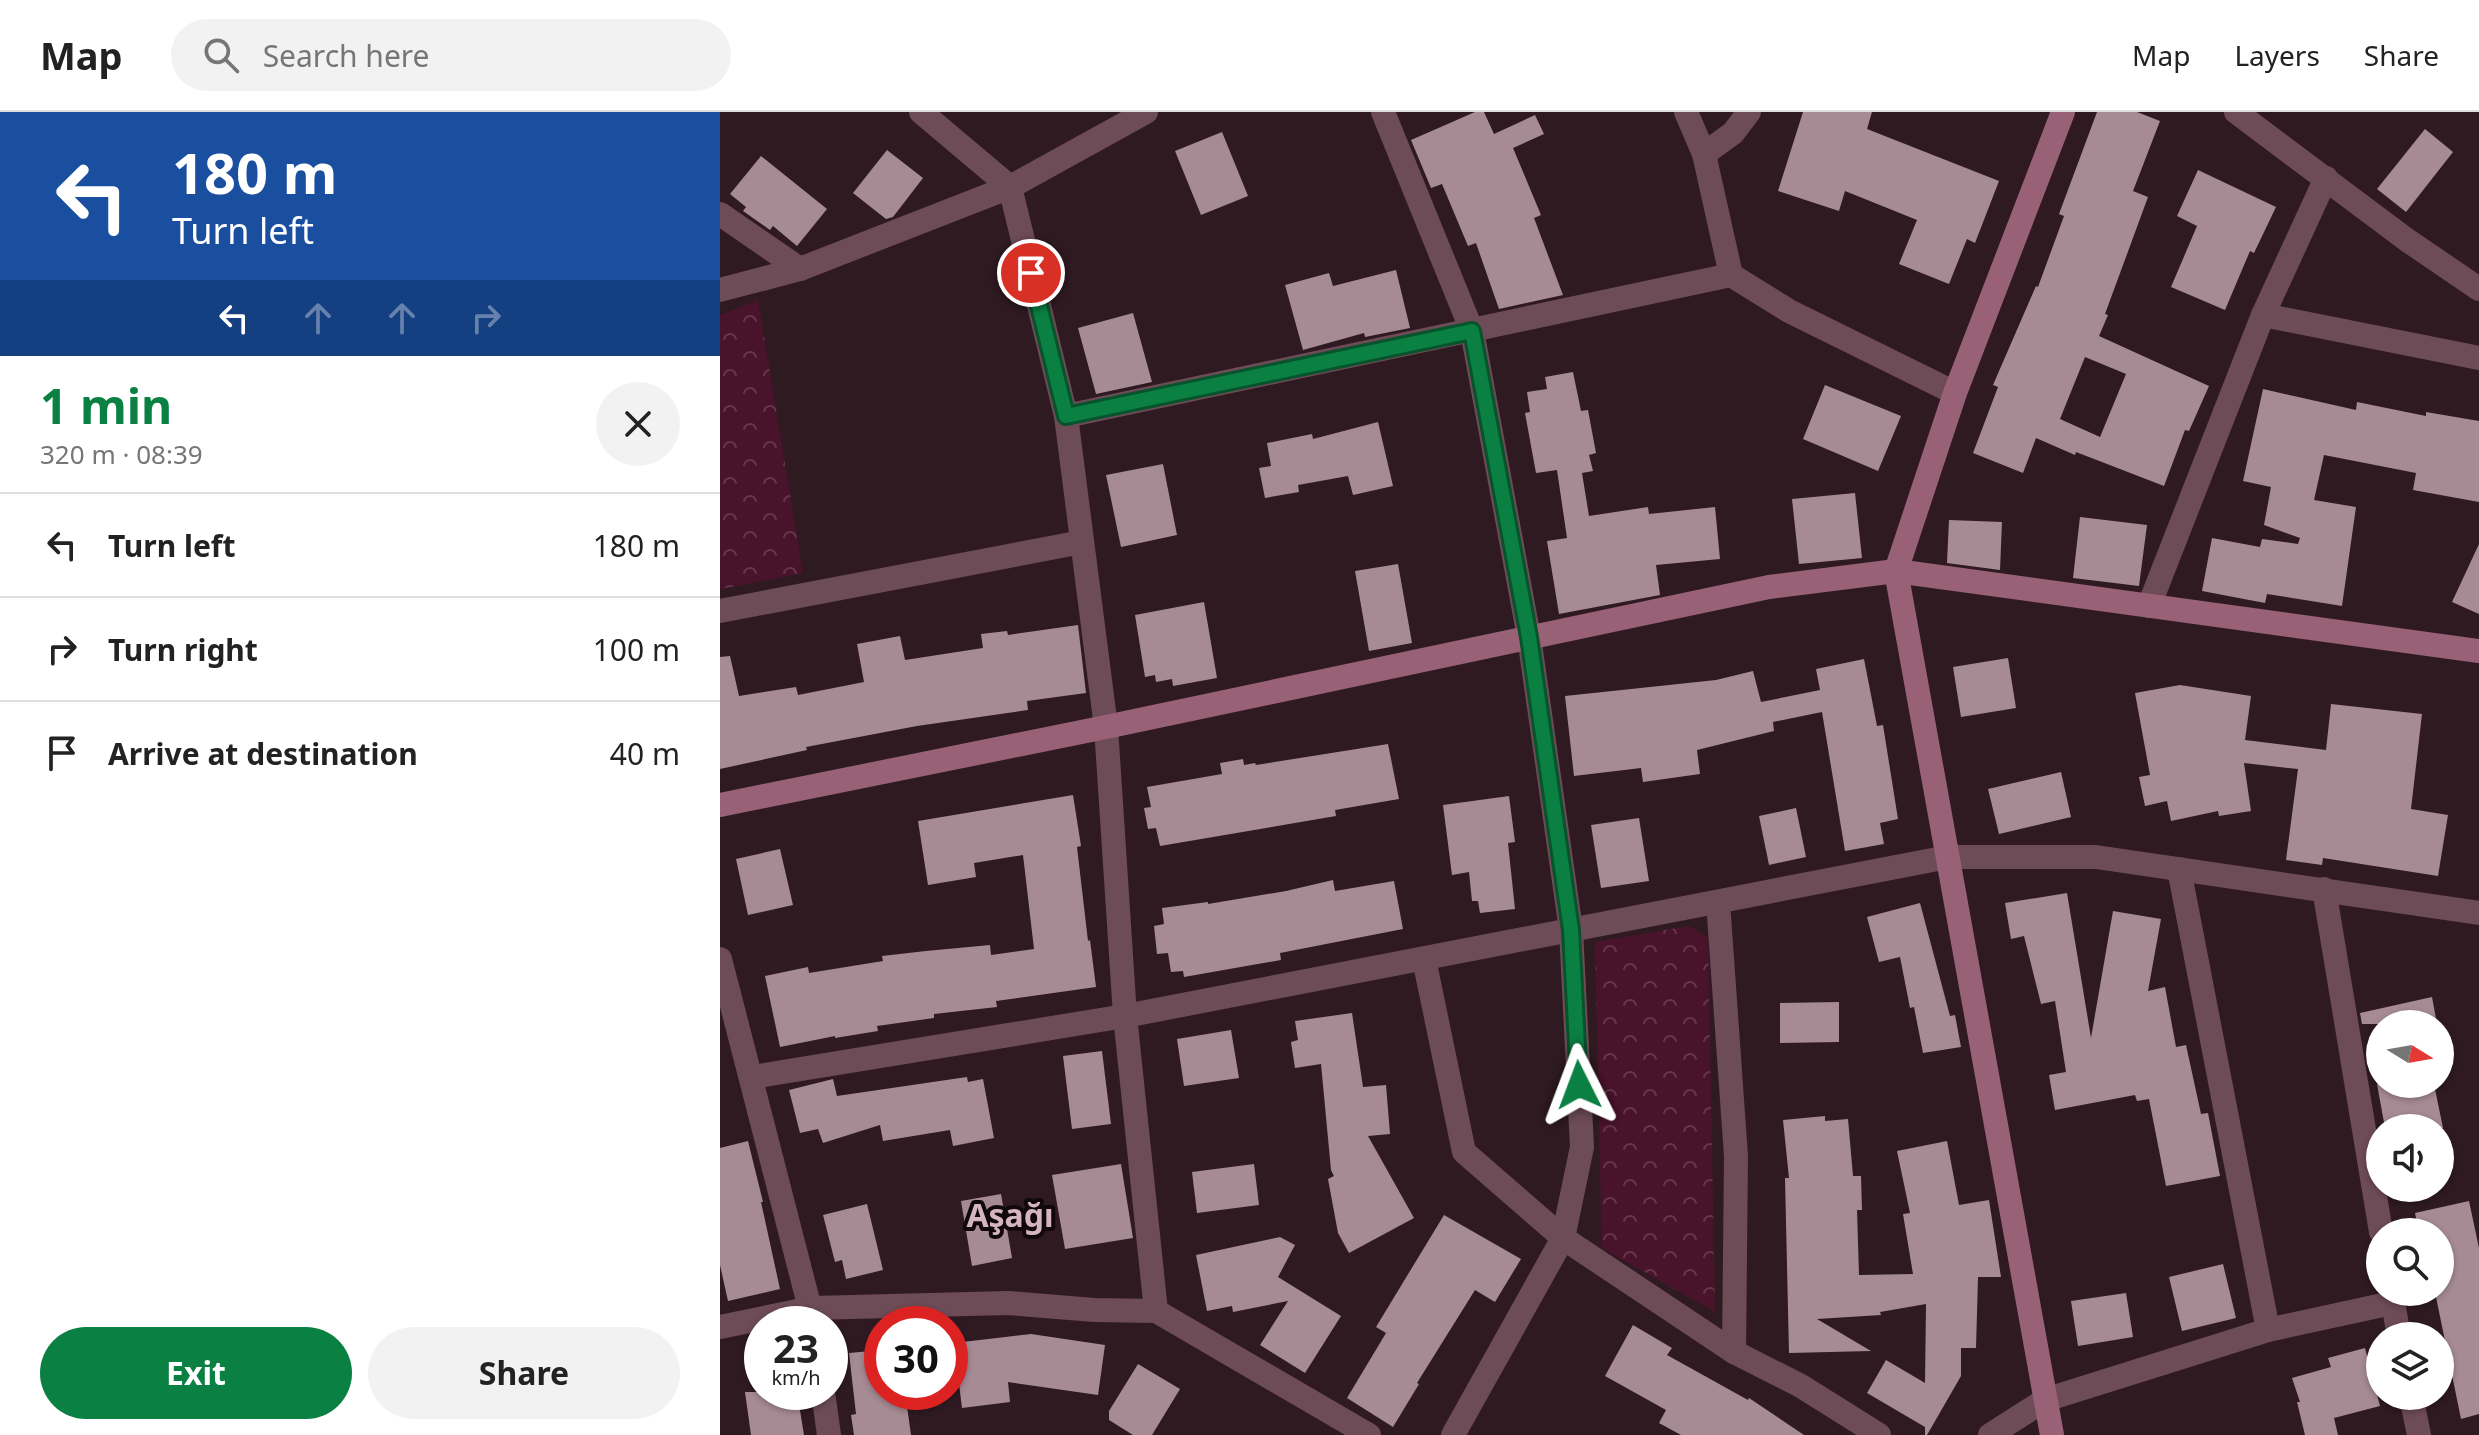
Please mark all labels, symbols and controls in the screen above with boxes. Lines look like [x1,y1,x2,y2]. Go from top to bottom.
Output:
search box [171,19,731,91]
text: Map [40,29,123,81]
icon: search [199,33,243,77]
text: Search here [263,35,430,76]
text: Map [2132,36,2190,74]
text: Layers [2234,36,2320,74]
text: Share [2364,36,2439,74]
text: 180 m [172,134,337,210]
icon: left [40,144,144,248]
text: Turn left [172,206,314,255]
pin [997,239,1065,307]
icon: arrive [1009,251,1053,295]
icon: left [212,296,256,340]
icon: ahead [296,296,340,340]
icon: ahead [380,296,424,340]
icon: right [464,296,508,340]
text: 1 min [40,373,172,438]
button: close [596,382,680,466]
text: 320 m · 08:39 [40,436,203,472]
icon: left [40,523,84,567]
text: Turn left [108,525,236,566]
text: 180 m [593,525,680,566]
icon: right [40,627,84,671]
text: Turn right [108,629,258,670]
text: 100 m [593,629,680,670]
icon: arrive [40,731,84,775]
text: Arrive at destination [108,733,418,774]
text: 40 m [610,733,680,774]
north arrow [2366,1010,2454,1098]
map controls [2366,1010,2454,1410]
position arrow [1537,1043,1621,1127]
button: sound [2366,1114,2454,1202]
district label: Aşağı [966,1193,1054,1236]
button: search [2366,1218,2454,1306]
speed limit sign: 30 [864,1306,968,1410]
text: 23 [773,1320,819,1375]
button: layers [2366,1322,2454,1410]
button: Exit [40,1327,352,1419]
button: Share [368,1327,680,1419]
text: km/h [771,1364,821,1391]

